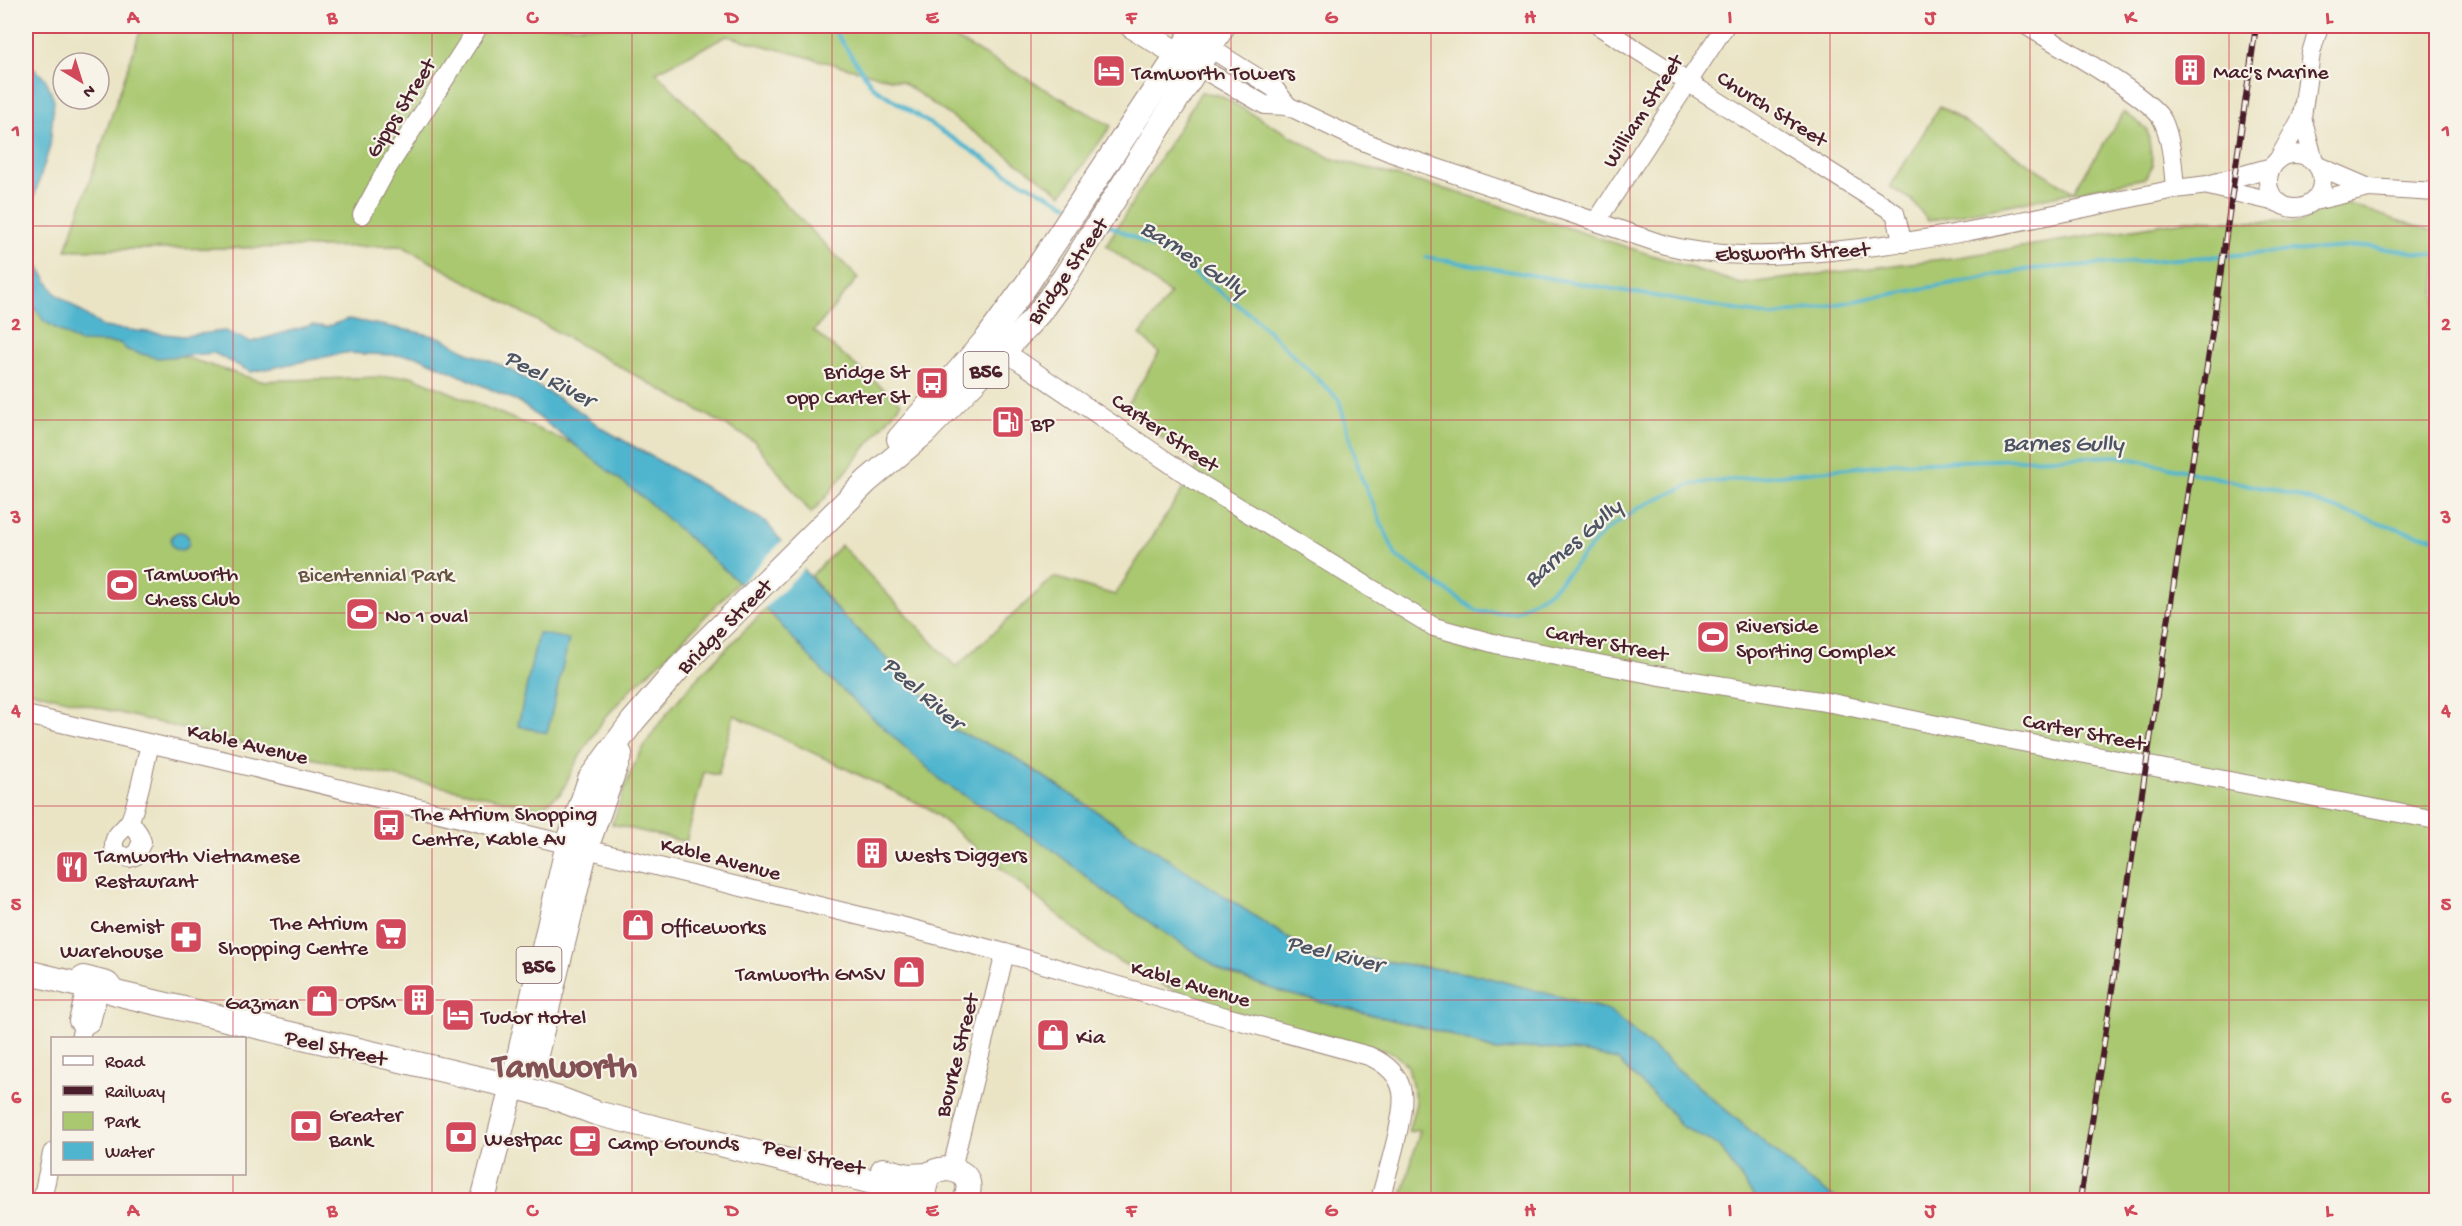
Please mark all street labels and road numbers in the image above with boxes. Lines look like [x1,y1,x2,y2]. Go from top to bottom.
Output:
street label: William Street [1598,49,1692,174]
street label: Gipps Street [362,53,444,164]
street label: Church Street [1711,66,1832,156]
street label: Bridge Street [1022,212,1117,332]
street label: Ebsworth Street [1715,238,1872,270]
road number: B56 [964,352,1008,388]
street label: Carter Street [1105,389,1224,481]
street label: Bridge Street [672,573,780,682]
street label: Carter Street [1543,620,1672,670]
street label: Carter Street [2020,709,2149,759]
street label: Kable Avenue [184,719,311,773]
street label: Kable Avenue [657,833,784,889]
road number: B56 [516,947,562,983]
street label: Kable Avenue [1127,956,1253,1016]
street label: Bourke Street [931,990,987,1121]
street label: Peel Street [281,1025,390,1075]
street label: Peel Street [759,1134,868,1184]

